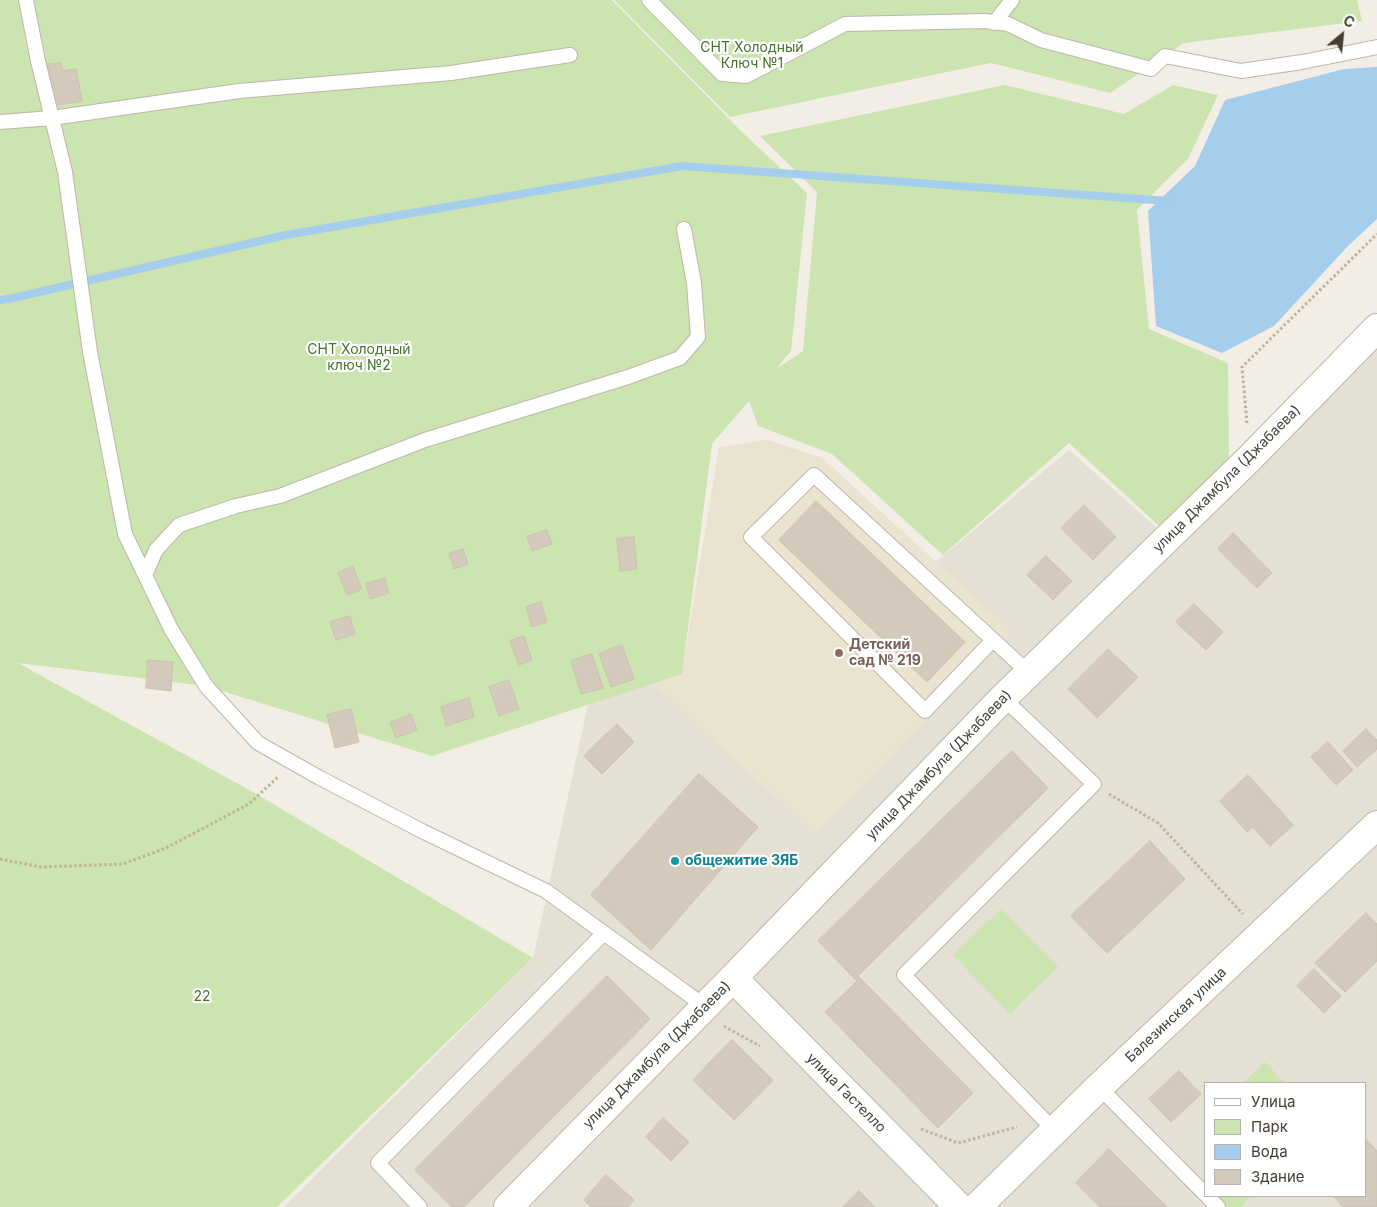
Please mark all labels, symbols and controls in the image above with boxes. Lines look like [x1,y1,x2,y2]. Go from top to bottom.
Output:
north arrow [1317,10,1367,60]
text: С [1341,11,1358,31]
park label: СНТ Холодный Ключ №1 [700,40,804,72]
park label: СНТ Холодный ключ №2 [307,342,411,374]
street label: улица Джамбула (Джабаева) [1150,402,1304,556]
place label: Детский сад № 219 [849,637,921,670]
marker: Детский сад № 219 [833,647,845,659]
street label: улица Джамбула (Джабаева) [863,687,1015,843]
place label: общежитие ЗЯБ [685,853,798,869]
marker: общежитие ЗЯБ [669,855,681,867]
street label: Балезинская улица [1122,964,1230,1066]
street label: улица Джамбула (Джабаева) [580,978,734,1132]
park label: 22 [193,989,211,1005]
street label: улица Гастелло [803,1050,889,1136]
legend [1204,1082,1367,1197]
text: Улица [1251,1092,1295,1111]
text: Парк [1251,1117,1288,1136]
text: Вода [1251,1142,1288,1161]
text: Здание [1251,1167,1305,1186]

